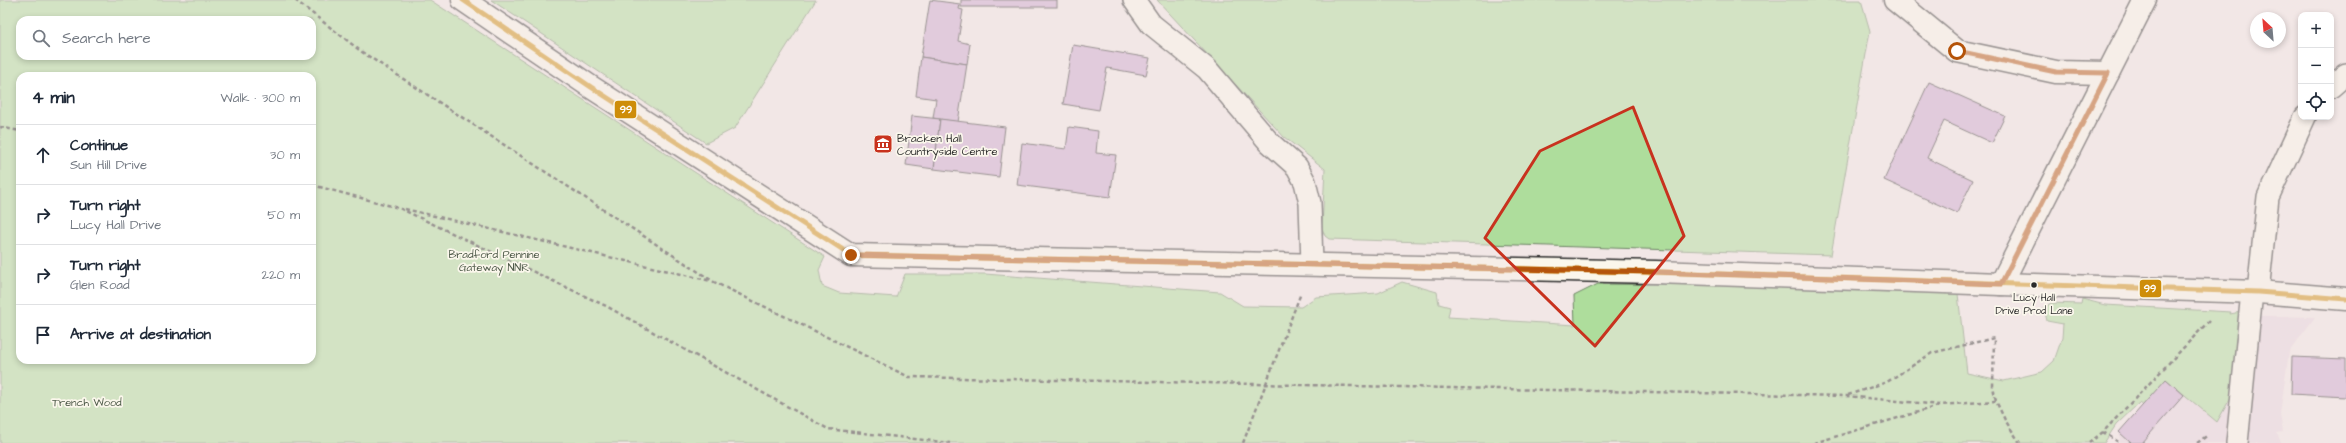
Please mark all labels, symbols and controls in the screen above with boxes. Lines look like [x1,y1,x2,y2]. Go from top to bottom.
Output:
north arrow [2250,12,2286,48]
map controls [2298,12,2334,120]
button: + [2298,12,2334,48]
search box [16,16,316,60]
icon: search [30,27,52,49]
text: Search here [62,28,151,49]
route start [1948,42,1966,60]
button: − [2298,48,2334,84]
button: locate [2298,84,2334,120]
text: 4 min [32,86,75,110]
text: Walk · 300 m [221,89,300,107]
line badge: 99 [614,100,637,119]
text: 99 [620,102,632,117]
place label: Bracken Hall Countryside Centre [897,131,998,160]
museum icon: Bracken Hall Countryside Centre [872,133,894,155]
text: Continue [70,135,128,156]
icon: ahead [32,144,54,166]
text: 30 m [270,146,300,164]
text: Sun Hill Drive [70,156,147,174]
text: Turn right [70,195,141,216]
icon: right [32,204,54,226]
text: 50 m [267,206,300,224]
text: Lucy Hall Drive [70,216,161,234]
route end [842,246,860,264]
park label: Bradford Pennine Gateway NNR [448,247,540,276]
text: Turn right [70,255,141,276]
icon: right [32,264,54,286]
text: 220 m [262,266,300,284]
text: Glen Road [70,276,130,294]
line badge: 99 [2139,279,2162,298]
marker: Lucy Hall Drive Prod Lane [2029,280,2039,290]
text: 99 [2144,281,2156,296]
place label: Lucy Hall Drive Prod Lane [1995,291,2073,318]
icon: arrive [32,324,54,346]
text: Arrive at destination [70,324,211,345]
park label: Trench Wood [52,395,122,410]

